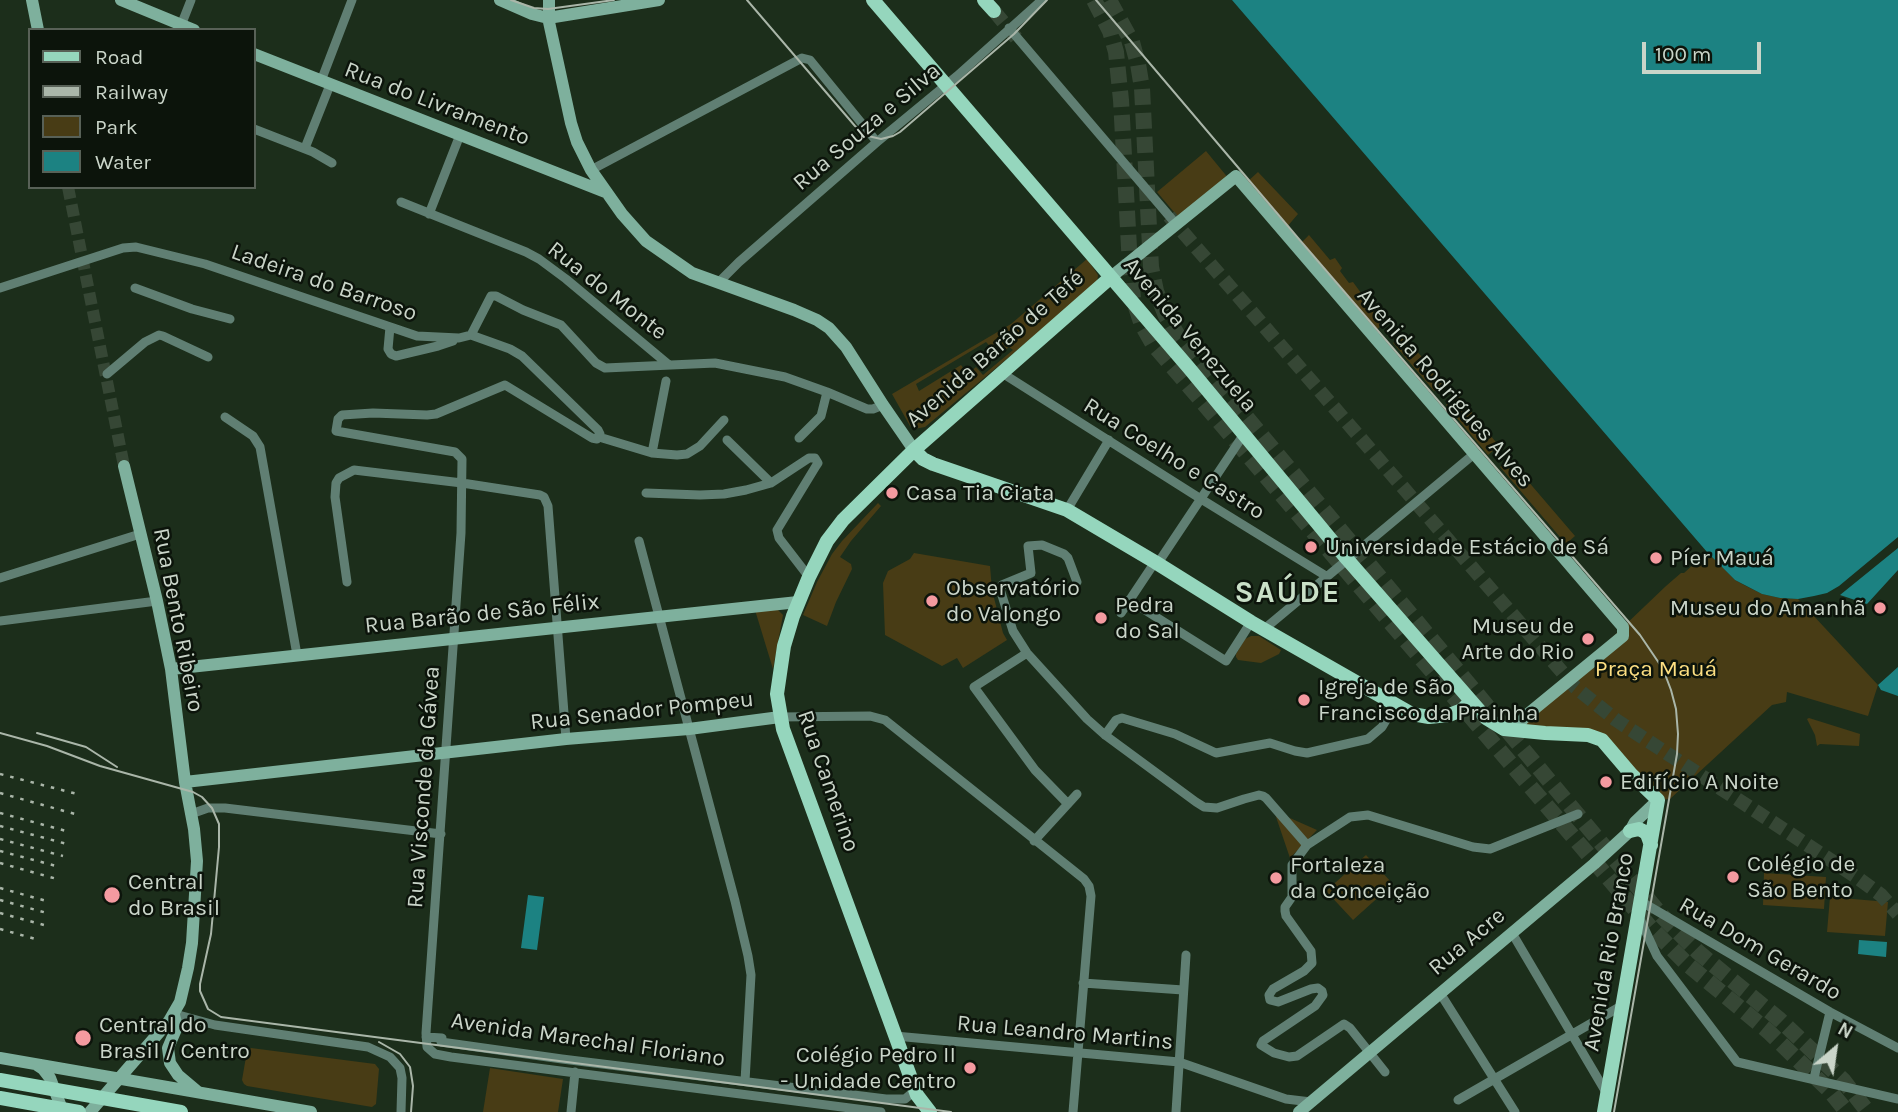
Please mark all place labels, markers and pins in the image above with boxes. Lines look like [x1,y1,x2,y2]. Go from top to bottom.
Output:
place label: Casa Tia Ciata [906,479,1054,507]
marker: Casa Tia Ciata [884,485,900,501]
place label: Universidade Estácio de Sá [1325,533,1609,561]
marker: Universidade Estácio de Sá [1303,539,1319,555]
place label: Píer Mauá [1670,544,1774,572]
marker: Píer Mauá [1648,550,1664,566]
place label: Observatório do Valongo [946,574,1080,628]
place label: Pedra do Sal [1115,591,1180,645]
marker: Observatório do Valongo [924,593,940,609]
place label: Museu do Amanhã [1670,594,1866,622]
marker: Museu do Amanhã [1872,600,1888,616]
marker: Pedra do Sal [1093,610,1109,626]
place label: Museu de Arte do Rio [1461,612,1574,666]
marker: Museu de Arte do Rio [1580,631,1596,647]
place label: Igreja de São Francisco da Prainha [1318,673,1538,727]
marker: Igreja de São Francisco da Prainha [1296,692,1312,708]
place label: Edifício A Noite [1620,768,1779,796]
marker: Edifício A Noite [1598,774,1614,790]
place label: Colégio de São Bento [1747,850,1855,904]
place label: Fortaleza da Conceição [1290,851,1430,905]
place label: Central do Brasil [128,868,220,922]
marker: Colégio de São Bento [1725,869,1741,885]
marker: Fortaleza da Conceição [1268,870,1284,886]
marker: Central do Brasil [102,885,122,905]
place label: Central do Brasil / Centro [99,1011,250,1065]
marker: Central do Brasil / Centro [73,1028,93,1048]
place label: Colégio Pedro II - Unidade Centro [780,1041,956,1095]
marker: Colégio Pedro II - Unidade Centro [962,1060,978,1076]

